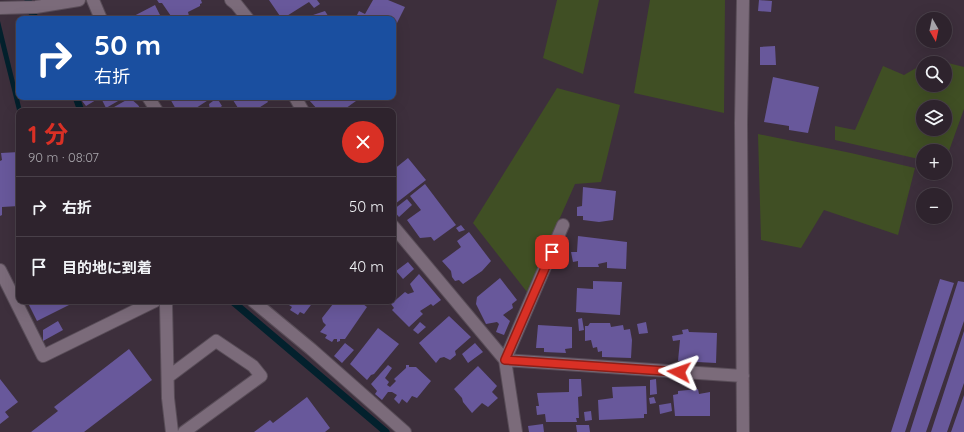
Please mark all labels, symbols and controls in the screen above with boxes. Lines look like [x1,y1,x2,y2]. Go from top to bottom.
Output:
north arrow [916,12,952,48]
map controls [916,12,952,224]
text: 50 m [94,27,161,62]
icon: right [28,32,80,84]
button: search [916,56,952,92]
text: 右折 [94,65,130,88]
button: layers [916,100,952,136]
text: 1 分 [28,119,68,149]
button: close [342,121,384,163]
button: + [916,144,952,180]
text: 90 m · 08:07 [28,149,99,165]
button: − [916,188,952,224]
icon: right [28,196,50,218]
text: 50 m [349,197,384,216]
text: 右折 [62,198,92,217]
pin [535,235,569,269]
icon: arrive [541,241,563,263]
icon: arrive [28,256,50,278]
text: 40 m [349,257,384,276]
text: 目的地に到着 [62,258,152,277]
position arrow [658,351,700,393]

